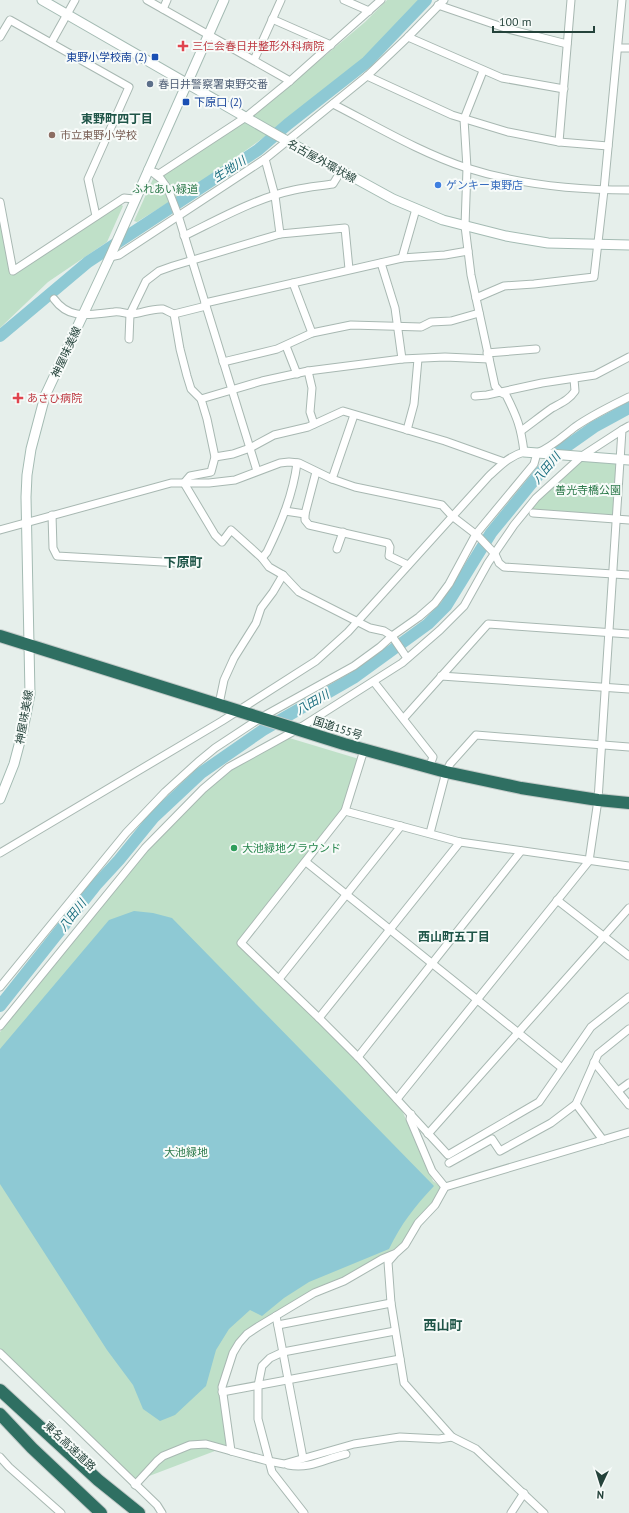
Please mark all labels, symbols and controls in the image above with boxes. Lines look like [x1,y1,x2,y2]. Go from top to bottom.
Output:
scale bar [493,8,594,34]
text: 100 m [499,14,532,29]
place label: 三仁会春日井整形外科病院 [192,39,324,53]
marker: 三仁会春日井整形外科病院 [177,40,189,52]
place label: 東野小学校南 (2) [66,50,147,64]
marker: 東野小学校南 (2) [150,52,160,62]
place label: 春日井警察署東野交番 [158,77,268,91]
marker: 春日井警察署東野交番 [145,79,155,89]
place label: 下原口 (2) [194,95,242,109]
marker: 下原口 (2) [181,97,191,107]
district label: 東野町四丁目 [81,111,153,126]
place label: 市立東野小学校 [60,128,137,142]
marker: 市立東野小学校 [47,130,57,140]
street label: 名古屋外環状線 [285,136,359,186]
water label: 生地川 [210,152,250,185]
place label: ゲンキー東野店 [446,178,523,192]
marker: ゲンキー東野店 [433,180,443,190]
park label: ふれあい緑道 [132,182,198,196]
street label: 神屋味美線 [48,324,84,380]
place label: あさひ病院 [27,391,82,405]
marker: あさひ病院 [12,392,24,404]
water label: 八田川 [529,448,565,487]
park label: 善光寺橋公園 [555,483,621,497]
district label: 下原町 [163,554,203,571]
water label: 八田川 [293,686,333,717]
street label: 神屋味美線 [12,689,36,745]
street label: 国道155号 [312,713,364,743]
place label: 大池緑地グラウンド [242,841,341,855]
marker: 大池緑地グラウンド [229,843,239,853]
water label: 八田川 [55,895,90,934]
district label: 西山町五丁目 [418,929,490,944]
park label: 大池緑地 [164,1145,208,1159]
district label: 西山町 [423,1317,463,1334]
street label: 東名高速道路 [41,1418,99,1474]
north arrow [581,1465,621,1505]
text: N [596,1488,604,1502]

